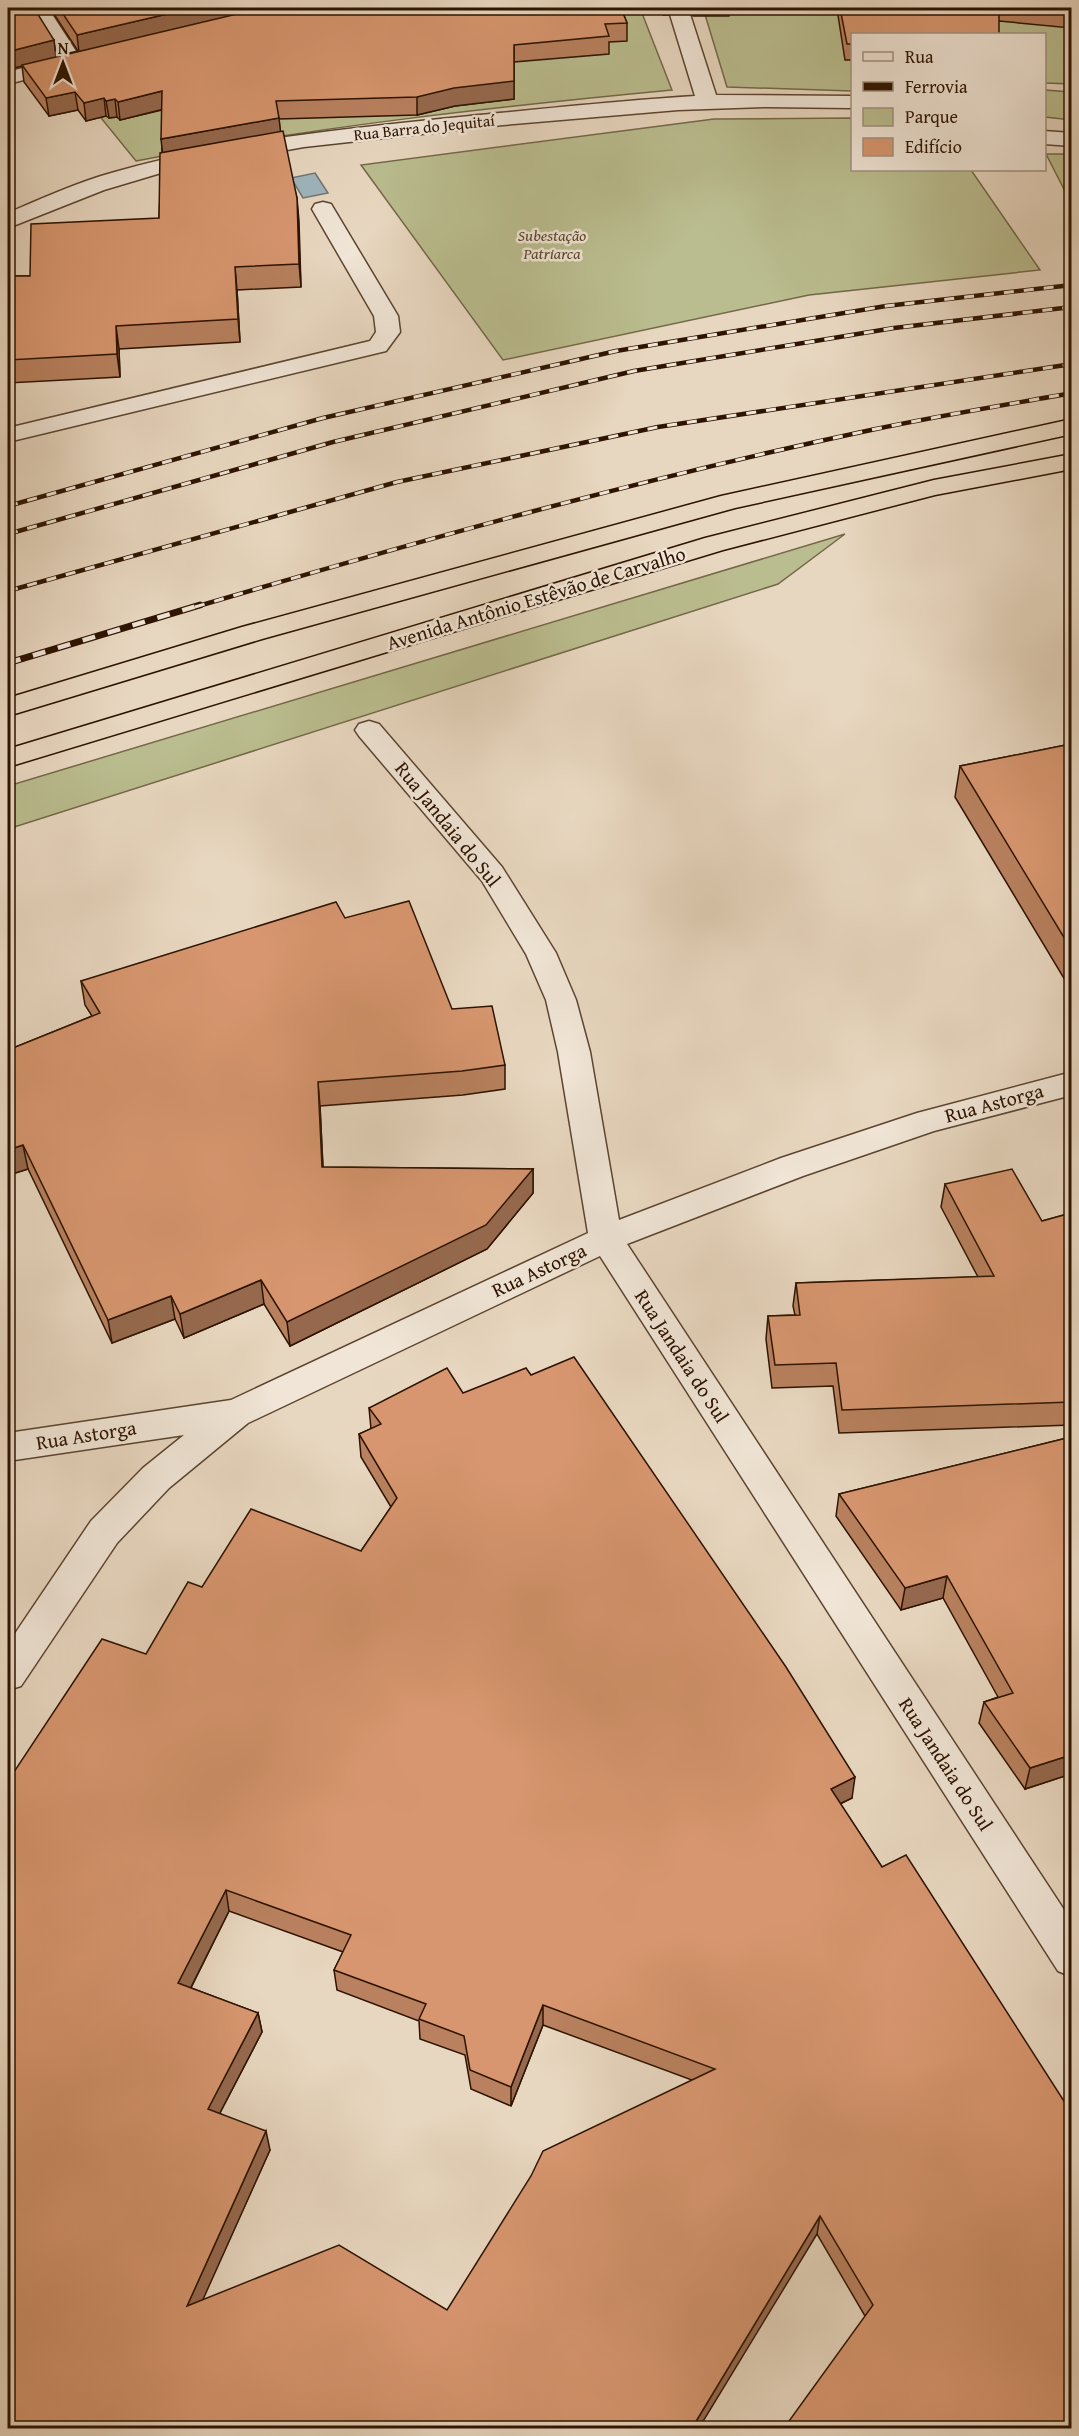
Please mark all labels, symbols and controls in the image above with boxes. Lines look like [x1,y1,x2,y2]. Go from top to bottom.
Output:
north arrow [33,33,93,93]
legend [851,33,1046,171]
text: N [58,36,69,60]
text: Rua [905,43,934,70]
text: Ferrovia [905,73,968,100]
text: Parque [905,103,958,130]
street label: Rua Barra do Jequitaí [352,108,496,146]
text: Edifício [905,133,962,160]
park label: Subestação Patriarca [518,223,586,265]
street label: Avenida Antônio Estêvão de Carvalho [383,538,689,657]
street label: Rua Jandaia do Sul [389,755,508,893]
street label: Rua Astorga [941,1075,1047,1130]
street label: Rua Astorga [487,1235,591,1304]
street label: Rua Jandaia do Sul [628,1283,737,1429]
street label: Rua Astorga [34,1412,139,1457]
street label: Rua Jandaia do Sul [892,1691,1001,1837]

